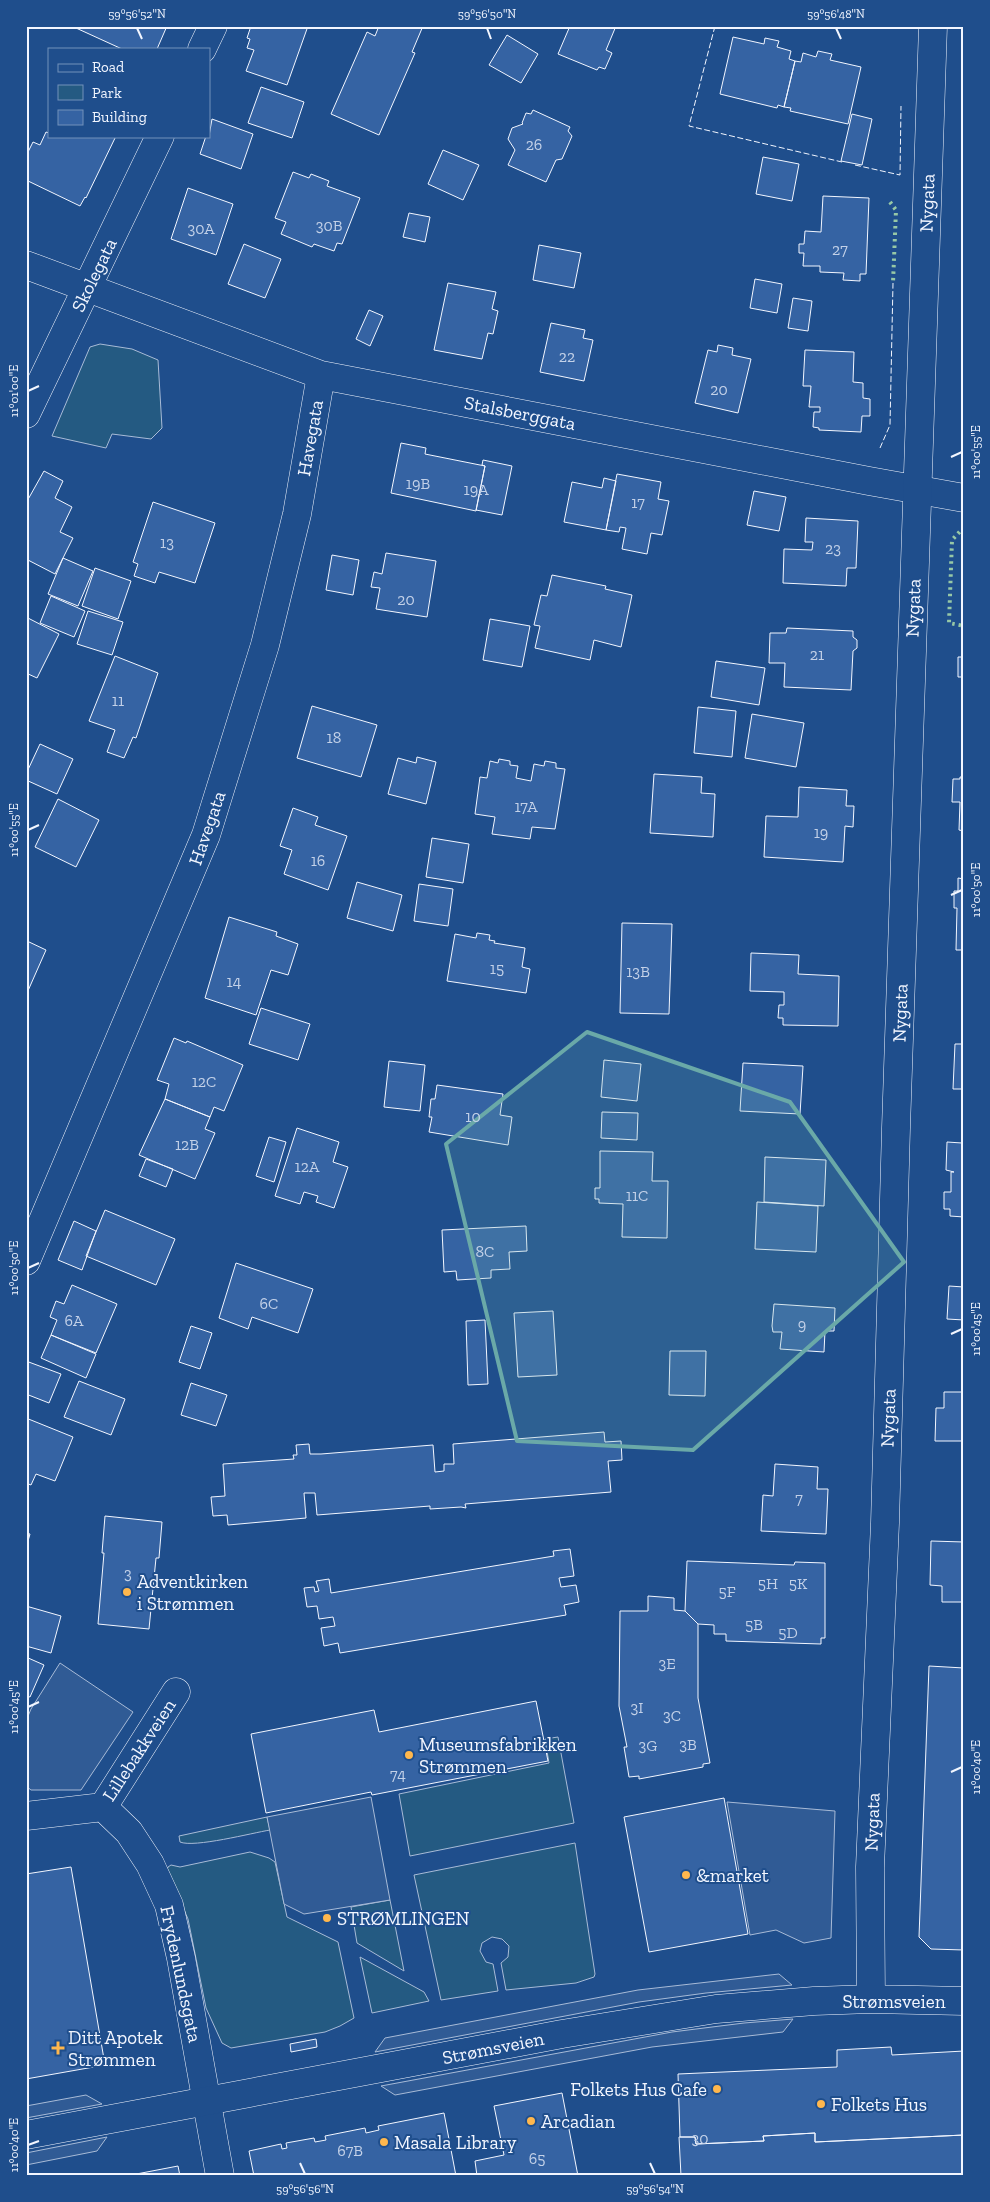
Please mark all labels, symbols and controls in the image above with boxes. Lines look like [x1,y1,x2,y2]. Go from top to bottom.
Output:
text: 59°56'52"N [108,7,166,21]
text: 59°56'50"N [458,7,516,21]
text: 59°56'48"N [807,7,865,21]
legend [48,48,210,138]
text: Road [92,58,125,76]
text: Park [92,84,122,102]
text: Building [92,108,147,126]
house number: 26 [526,135,542,154]
street label: Nygata [914,173,940,233]
house number: 30B [316,216,343,235]
house number: 30A [187,219,215,238]
street label: Skolegata [66,234,122,316]
house number: 27 [832,240,848,259]
house number: 22 [559,347,575,366]
text: 11°01'00"E [7,365,21,417]
house number: 20 [710,380,728,399]
street label: Stalsberggata [462,391,578,435]
street label: Havegata [292,398,328,478]
text: 11°00'55"E [969,425,983,479]
house number: 19B [406,474,430,493]
house number: 19A [463,480,489,499]
house number: 17 [631,493,645,512]
house number: 13 [160,533,174,552]
house number: 23 [825,539,841,558]
street label: Nygata [900,578,926,638]
house number: 20 [397,590,415,609]
house number: 21 [810,645,824,664]
house number: 11 [112,691,124,710]
house number: 18 [327,728,341,747]
street label: Havegata [184,788,230,868]
house number: 17A [514,797,538,816]
text: 11°00'55"E [7,803,21,857]
house number: 19 [814,823,828,842]
house number: 16 [311,851,325,870]
text: 11°00'50"E [969,863,983,917]
house number: 15 [490,959,504,978]
house number: 13B [626,962,650,981]
house number: 14 [227,972,242,991]
street label: Nygata [887,983,913,1043]
house number: 12C [192,1072,216,1091]
house number: 10 [465,1107,481,1126]
house number: 12B [175,1135,199,1154]
house number: 12A [295,1157,320,1176]
house number: 11C [626,1186,648,1205]
text: 11°00'50"E [7,1241,21,1295]
house number: 8C [476,1242,494,1261]
house number: 6C [260,1294,278,1313]
text: 11°00'45"E [969,1302,983,1356]
house number: 6A [65,1311,84,1330]
house number: 9 [798,1315,806,1334]
street label: Nygata [875,1388,901,1448]
house number: 7 [795,1489,803,1508]
house number: 3 [124,1564,132,1583]
place label: Adventkirken i Strømmen [137,1570,248,1615]
house number: 5H [758,1574,778,1593]
house number: 5K [789,1574,808,1593]
house number: 5F [718,1582,736,1601]
marker: Adventkirken i Strømmen [121,1586,133,1598]
house number: 5B [745,1615,763,1634]
house number: 5D [778,1623,798,1642]
house number: 3E [658,1654,676,1673]
text: 11°00'45"E [7,1680,21,1734]
street label: Lillebakkveien [97,1694,181,1805]
house number: 3I [631,1698,643,1717]
house number: 3C [663,1706,681,1725]
place label: Museumsfabrikken Strømmen [419,1733,577,1778]
house number: 3B [679,1735,697,1754]
house number: 3G [639,1736,657,1755]
text: 11°00'40"E [969,1740,983,1794]
marker: Museumsfabrikken Strømmen [403,1749,415,1761]
house number: 74 [390,1765,406,1784]
street label: Nygata [859,1792,885,1852]
place label: &market [696,1864,769,1887]
marker: &market [680,1869,692,1881]
street label: Frydenlundsgata [155,1903,207,2045]
place label: STRØMLINGEN [337,1907,470,1930]
marker: STRØMLINGEN [321,1912,333,1924]
street label: Strømsveien [842,1990,946,2013]
place label: Ditt Apotek Strømmen [68,2026,163,2071]
street label: Strømsveien [440,2027,546,2069]
marker: Ditt Apotek Strømmen [52,2042,64,2054]
place label: Folkets Hus Cafe [570,2078,707,2101]
marker: Folkets Hus Cafe [711,2083,723,2095]
place label: Folkets Hus [831,2093,927,2116]
marker: Folkets Hus [815,2098,827,2110]
place label: Arcadian [541,2110,615,2133]
marker: Arcadian [525,2115,537,2127]
text: 11°00'40"E [7,2118,21,2172]
house number: 30 [691,2129,709,2148]
place label: Masala Library [394,2131,517,2154]
marker: Masala Library [378,2136,390,2148]
house number: 67B [337,2141,363,2160]
house number: 65 [529,2149,545,2168]
text: 59°56'56"N [276,2182,334,2196]
text: 59°56'54"N [626,2182,684,2196]

